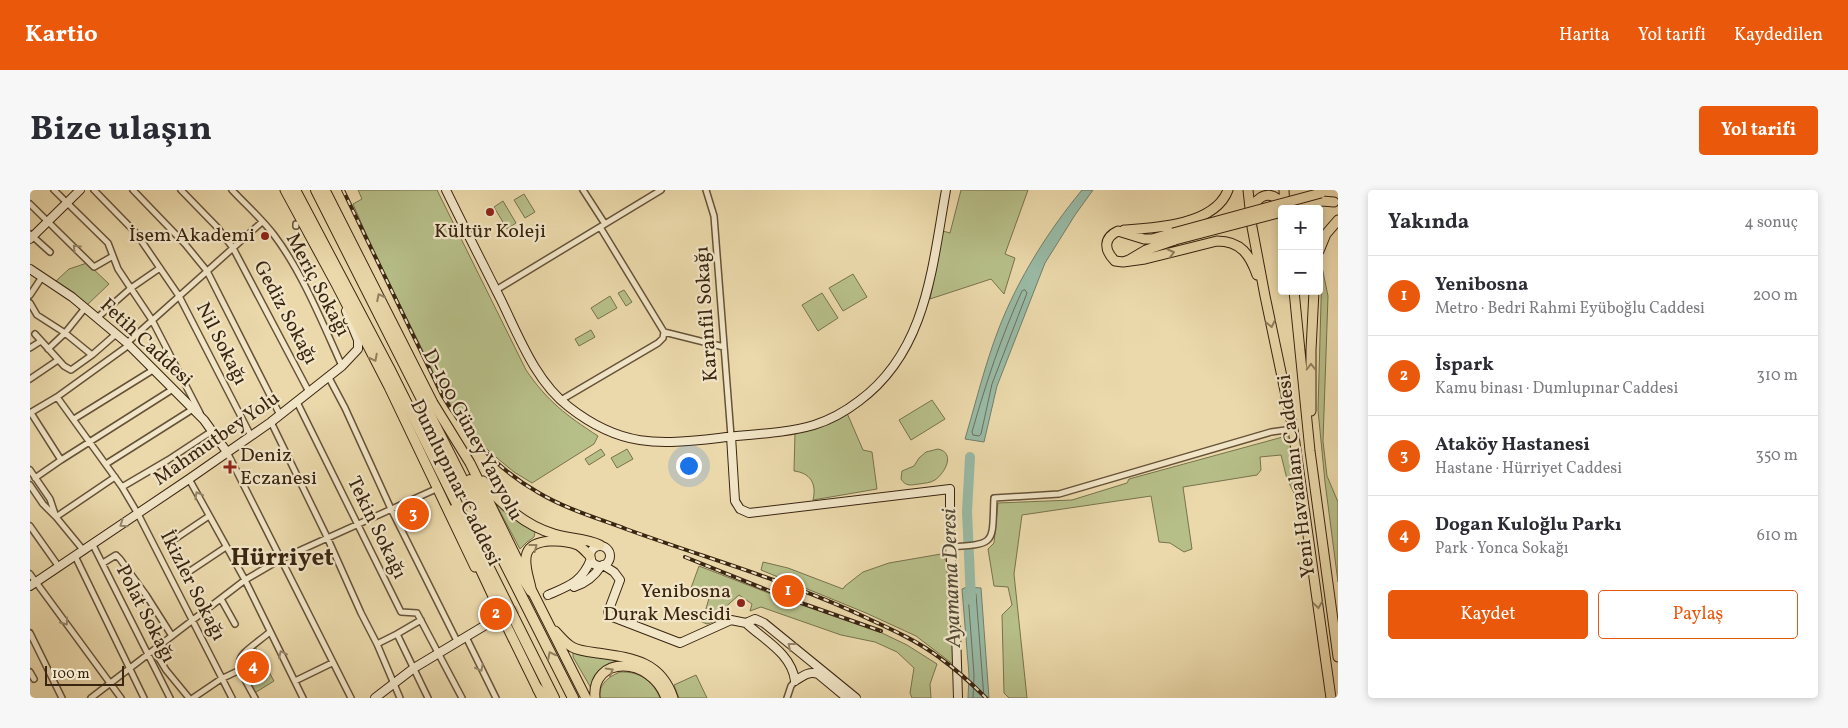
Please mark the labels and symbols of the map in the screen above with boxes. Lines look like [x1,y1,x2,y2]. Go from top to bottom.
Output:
marker: Kültür Koleji [484,206,496,218]
place label: Kültür Koleji [434,218,546,246]
place label: İsem Akademi [129,222,255,250]
street label: Meriç Sokağı [278,228,356,342]
marker: İsem Akademi [259,230,271,242]
one-way arrow [72,245,81,254]
street label: Karanfil Sokağı [688,245,726,383]
one-way arrow [1166,248,1175,259]
street label: Gediz Sokağı [246,256,324,370]
street label: Fetih Caddesi [93,292,199,394]
one-way arrow [375,293,386,302]
street label: Nil Sokağı [188,298,254,390]
one-way arrow [1265,320,1276,329]
street label: D-100 Güney Yanyolu [415,344,529,526]
one-way arrow [368,353,378,362]
one-way arrow [1306,363,1316,371]
street label: Yeni Havaalanı Caddesi [1271,373,1323,579]
street label: Mahmutbey Yolu [148,385,286,493]
street label: Dumlupınar Caddesi [402,395,508,571]
place label: Deniz Eczanesi [240,442,317,493]
your location [676,453,702,479]
marker: Deniz Eczanesi [224,461,236,473]
street label: Tekin Sokağı [339,472,413,584]
one-way arrow [194,491,204,500]
pin: 3 [397,495,429,533]
water label: Ayamama Deresi [935,507,969,649]
one-way arrow [119,518,128,528]
street label: İkizler Sokağı [152,526,232,646]
district label: Hürriyet [230,541,334,576]
one-way arrow [528,544,537,552]
street label: Polat Sokağı [108,560,182,668]
pin: 1 [772,572,804,610]
place label: Yenibosna Durak Mescidi [603,578,731,629]
pin: 2 [480,595,512,633]
marker: Yenibosna Durak Mescidi [735,597,747,609]
one-way arrow [1313,601,1323,609]
one-way arrow [59,616,68,626]
one-way arrow [788,643,797,651]
pin: 4 [237,648,269,686]
one-way arrow [278,651,288,660]
one-way arrow [547,651,557,660]
one-way arrow [474,662,484,671]
scale bar [45,663,124,686]
one-way arrow [605,667,614,677]

